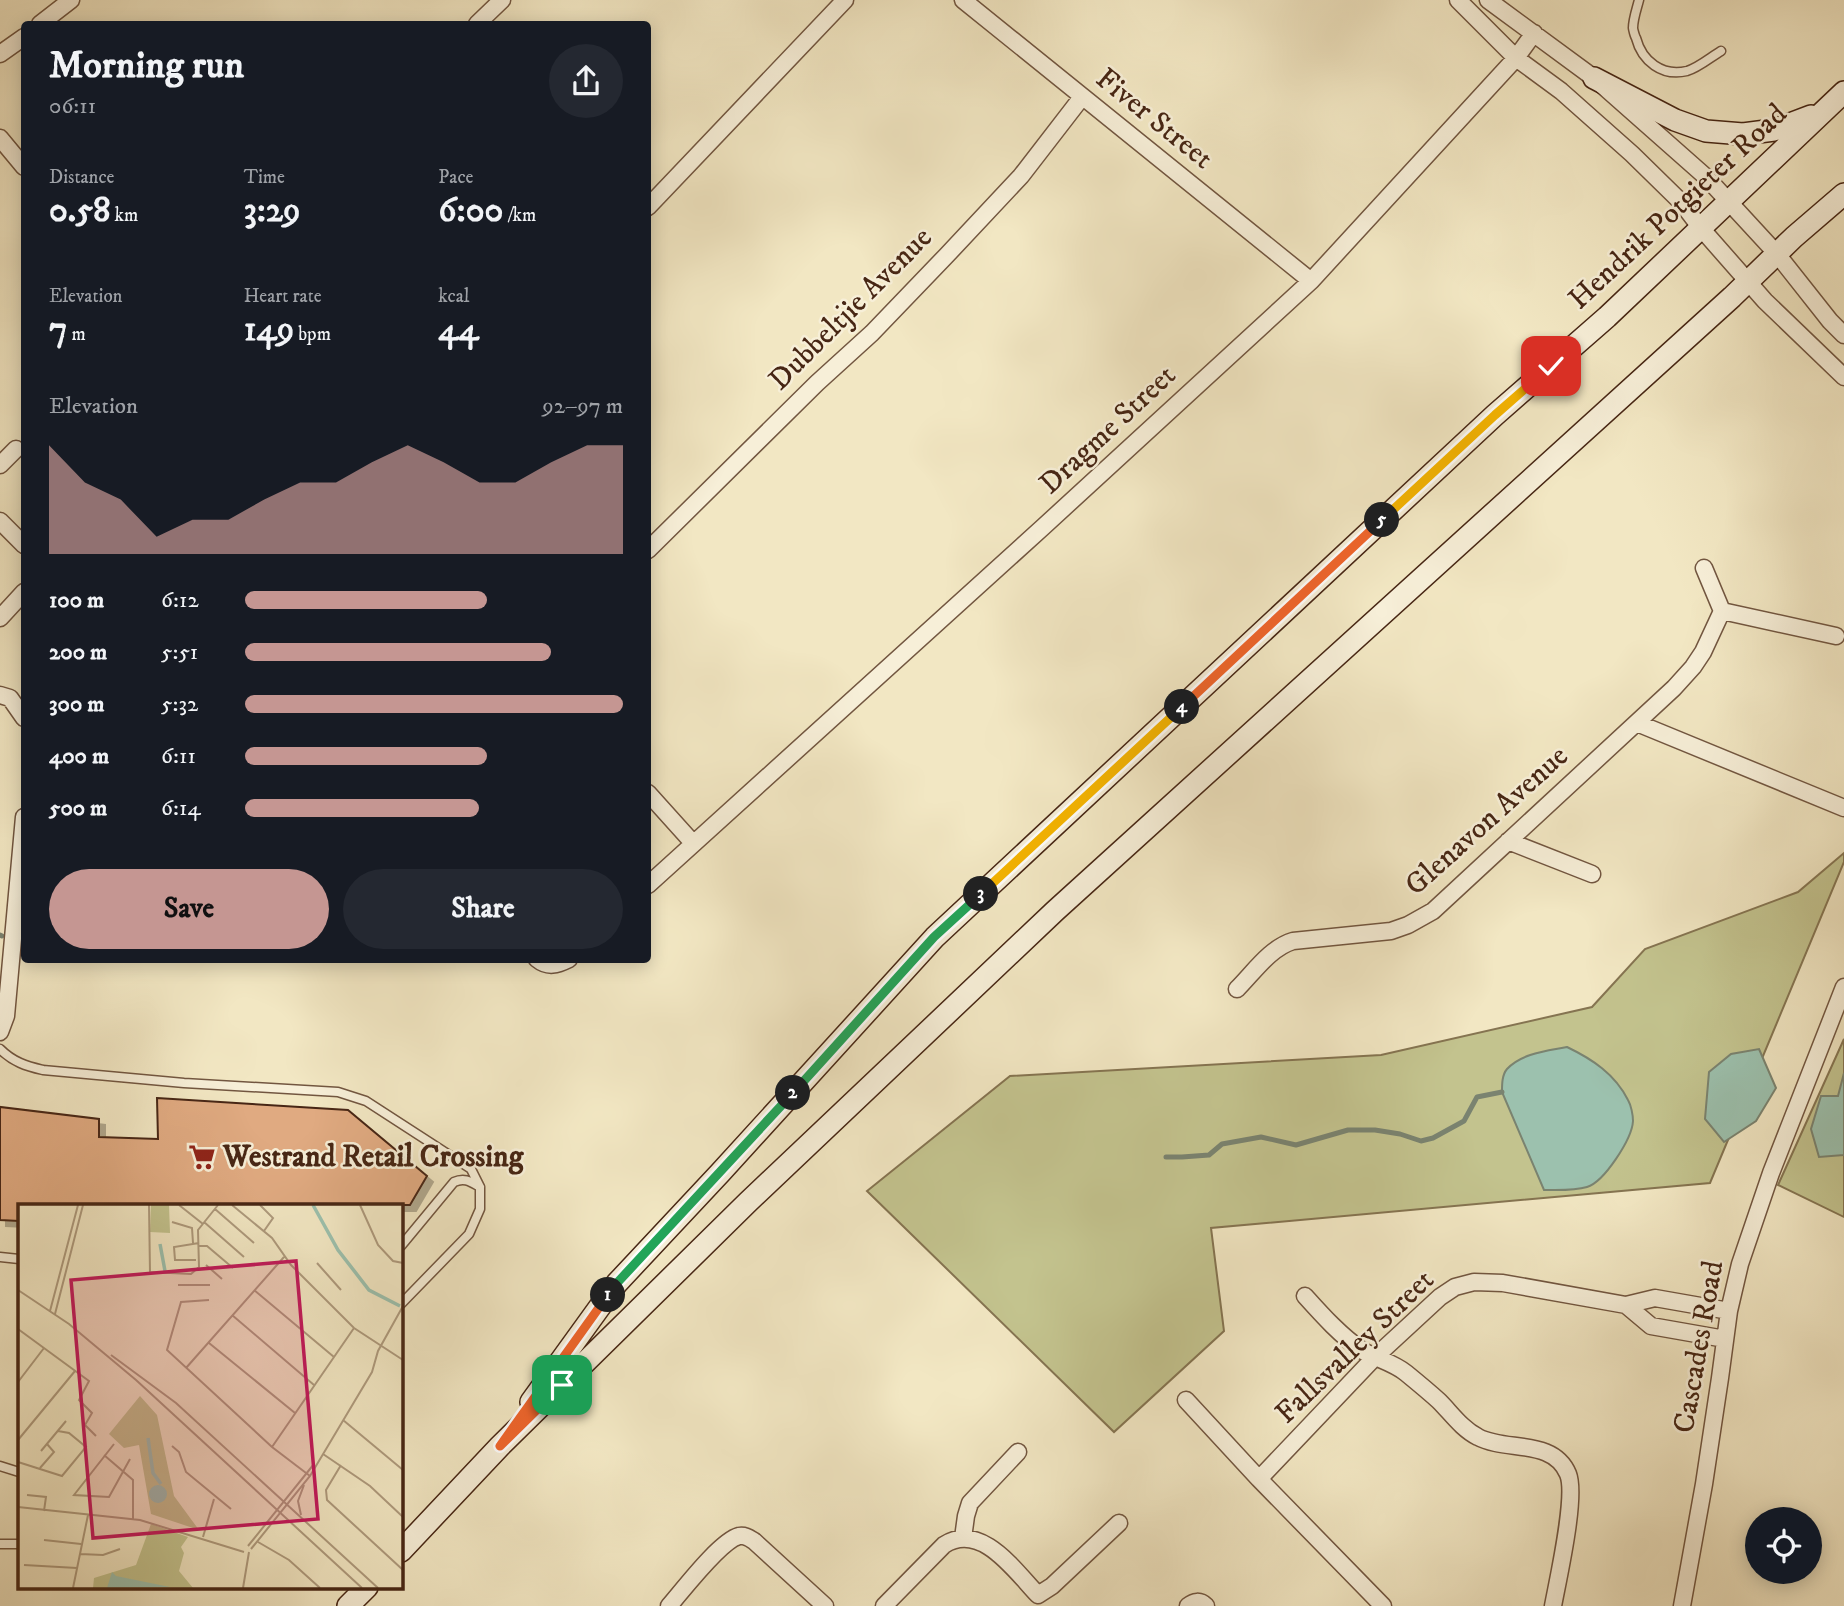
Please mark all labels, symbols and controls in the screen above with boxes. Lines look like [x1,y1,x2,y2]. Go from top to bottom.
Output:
text: Morning run [49,42,244,90]
button: share [549,44,623,118]
street label: Fiver Street [1088,61,1220,177]
text: 06:11 [49,92,96,121]
street label: Hendrik Potgieter Road [1561,96,1795,318]
text: Distance [49,166,114,189]
text: Time [244,166,285,189]
text: Pace [438,166,473,189]
text: 0.58 [49,189,111,233]
text: 3:29 [244,189,301,233]
text: 6:00 [438,189,503,233]
text: km [111,204,138,227]
text: /km [503,204,536,227]
street label: Dubbeltjie Avenue [762,220,940,398]
text: Elevation [49,285,123,308]
text: Heart rate [244,285,322,308]
text: kcal [438,285,470,308]
text: 7 [49,308,67,352]
text: 149 [244,308,294,352]
text: 44 [438,308,479,352]
text: m [67,323,86,346]
text: bpm [294,323,331,346]
pin [1521,336,1581,396]
icon: check [1532,347,1570,385]
street label: Dragme Street [1032,357,1184,503]
text: Elevation [49,392,138,421]
text: 92–97 m [542,392,623,421]
pin: 5 [1364,503,1400,538]
text: 5 [1377,508,1386,531]
text: 100 m [49,586,104,615]
text: 6:12 [161,586,199,615]
text: 200 m [49,638,107,667]
text: 5:51 [161,638,198,667]
text: 300 m [49,690,105,719]
text: 5:32 [161,690,198,719]
pin: 4 [1164,690,1200,724]
text: 4 [1176,695,1187,718]
street label: Glenavon Avenue [1398,738,1576,904]
text: 400 m [49,742,109,771]
text: 6:11 [161,742,196,771]
text: 500 m [49,794,107,823]
text: 6:14 [161,794,201,823]
button: Save [49,869,329,949]
button: Share [343,869,623,949]
pin: 3 [964,876,998,912]
text: 3 [977,882,984,905]
pin: 2 [776,1076,810,1110]
text: 2 [788,1081,797,1104]
place label: Westrand Retail Crossing [222,1139,525,1176]
supermarket icon: Westrand Retail Crossing [187,1142,217,1172]
inset map [18,1204,402,1588]
street label: Cascades Road [1666,1258,1732,1436]
street label: Fallsvalley Street [1268,1262,1442,1432]
pin: 1 [590,1278,626,1312]
text: 1 [604,1283,611,1306]
pin [532,1355,592,1415]
icon: arrive [543,1366,581,1404]
map controls [1745,1507,1822,1584]
button: locate [1745,1507,1822,1584]

